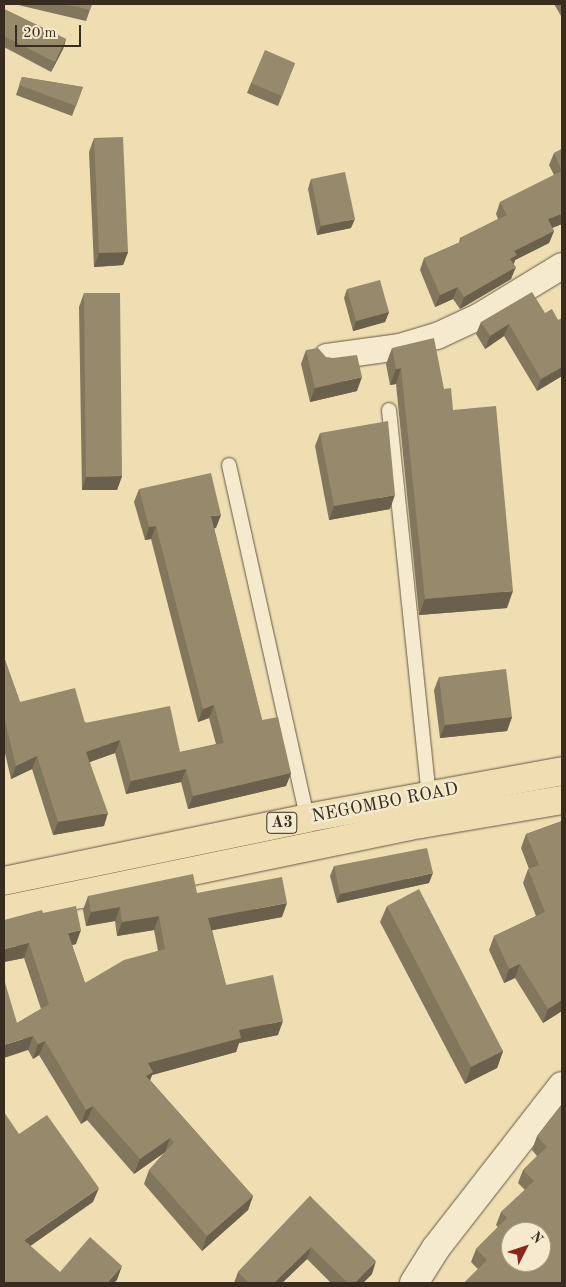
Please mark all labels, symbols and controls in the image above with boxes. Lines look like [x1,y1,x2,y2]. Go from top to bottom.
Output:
scale bar [18,15,84,47]
text: 20 m [23,26,57,41]
street label: NEGOMBO ROAD [310,778,460,828]
road number: A3 [266,810,298,836]
north arrow [501,1222,551,1272]
text: N [528,1229,545,1246]

